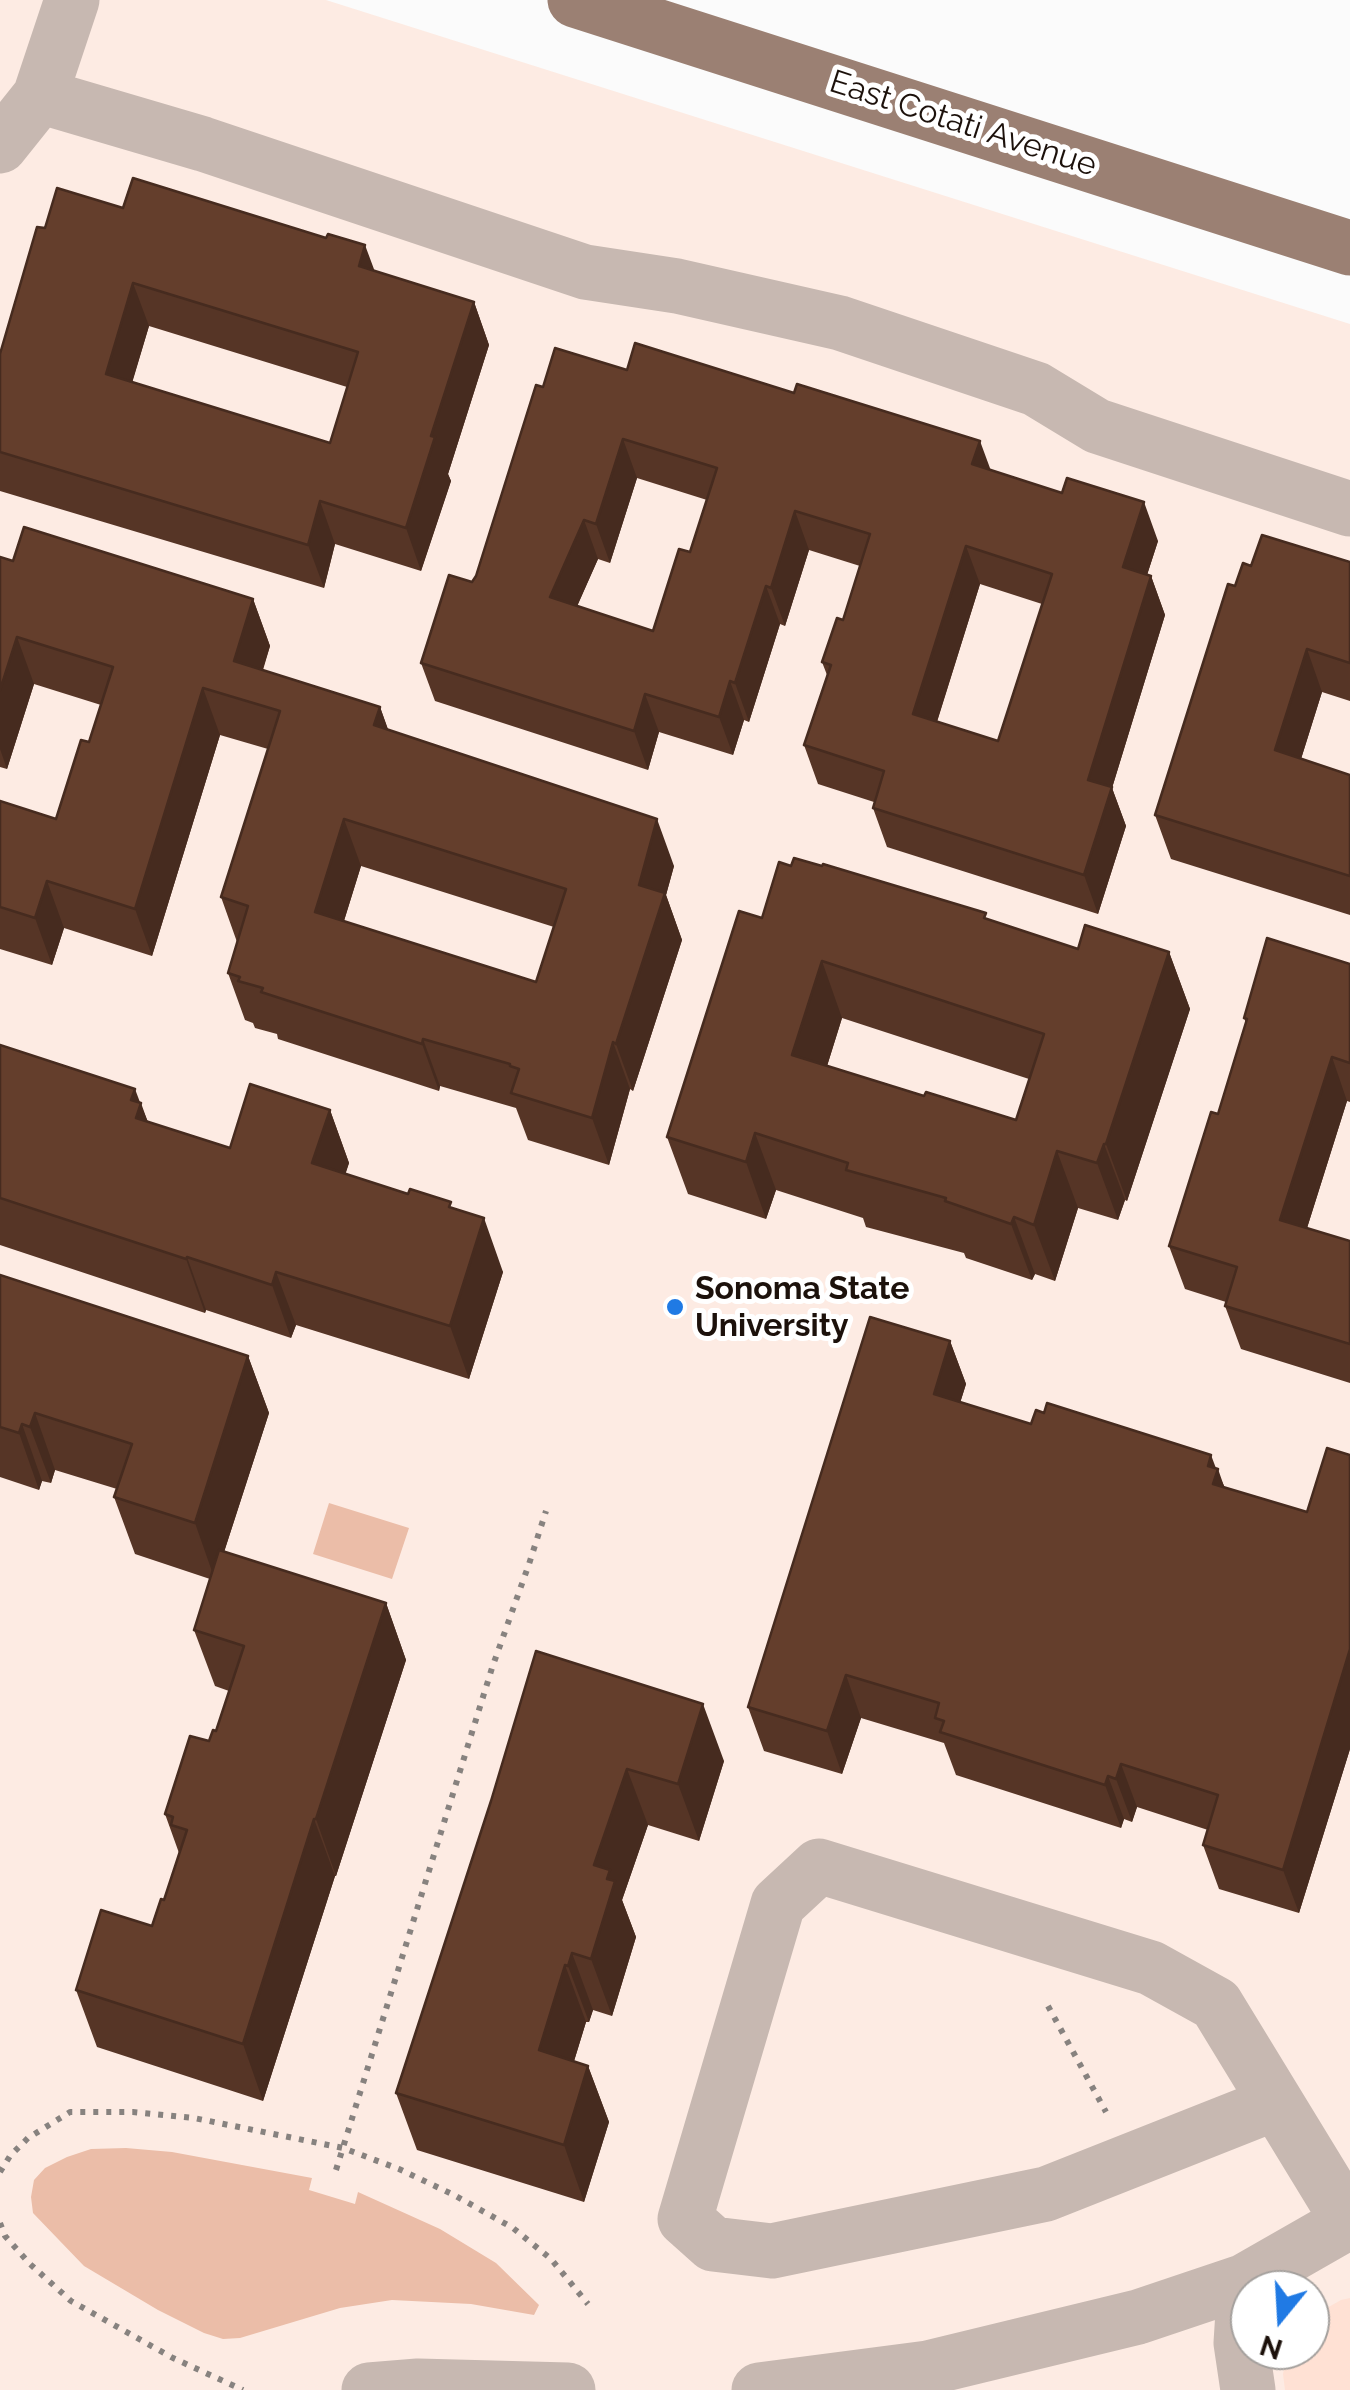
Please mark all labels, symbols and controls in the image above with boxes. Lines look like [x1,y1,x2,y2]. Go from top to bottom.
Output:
street label: East Cotati Avenue [825,63,1101,185]
place label: Sonoma State University [695,1270,910,1345]
marker: Sonoma State University [664,1296,686,1318]
north arrow [1230,2270,1330,2370]
text: N [1256,2328,1286,2366]

